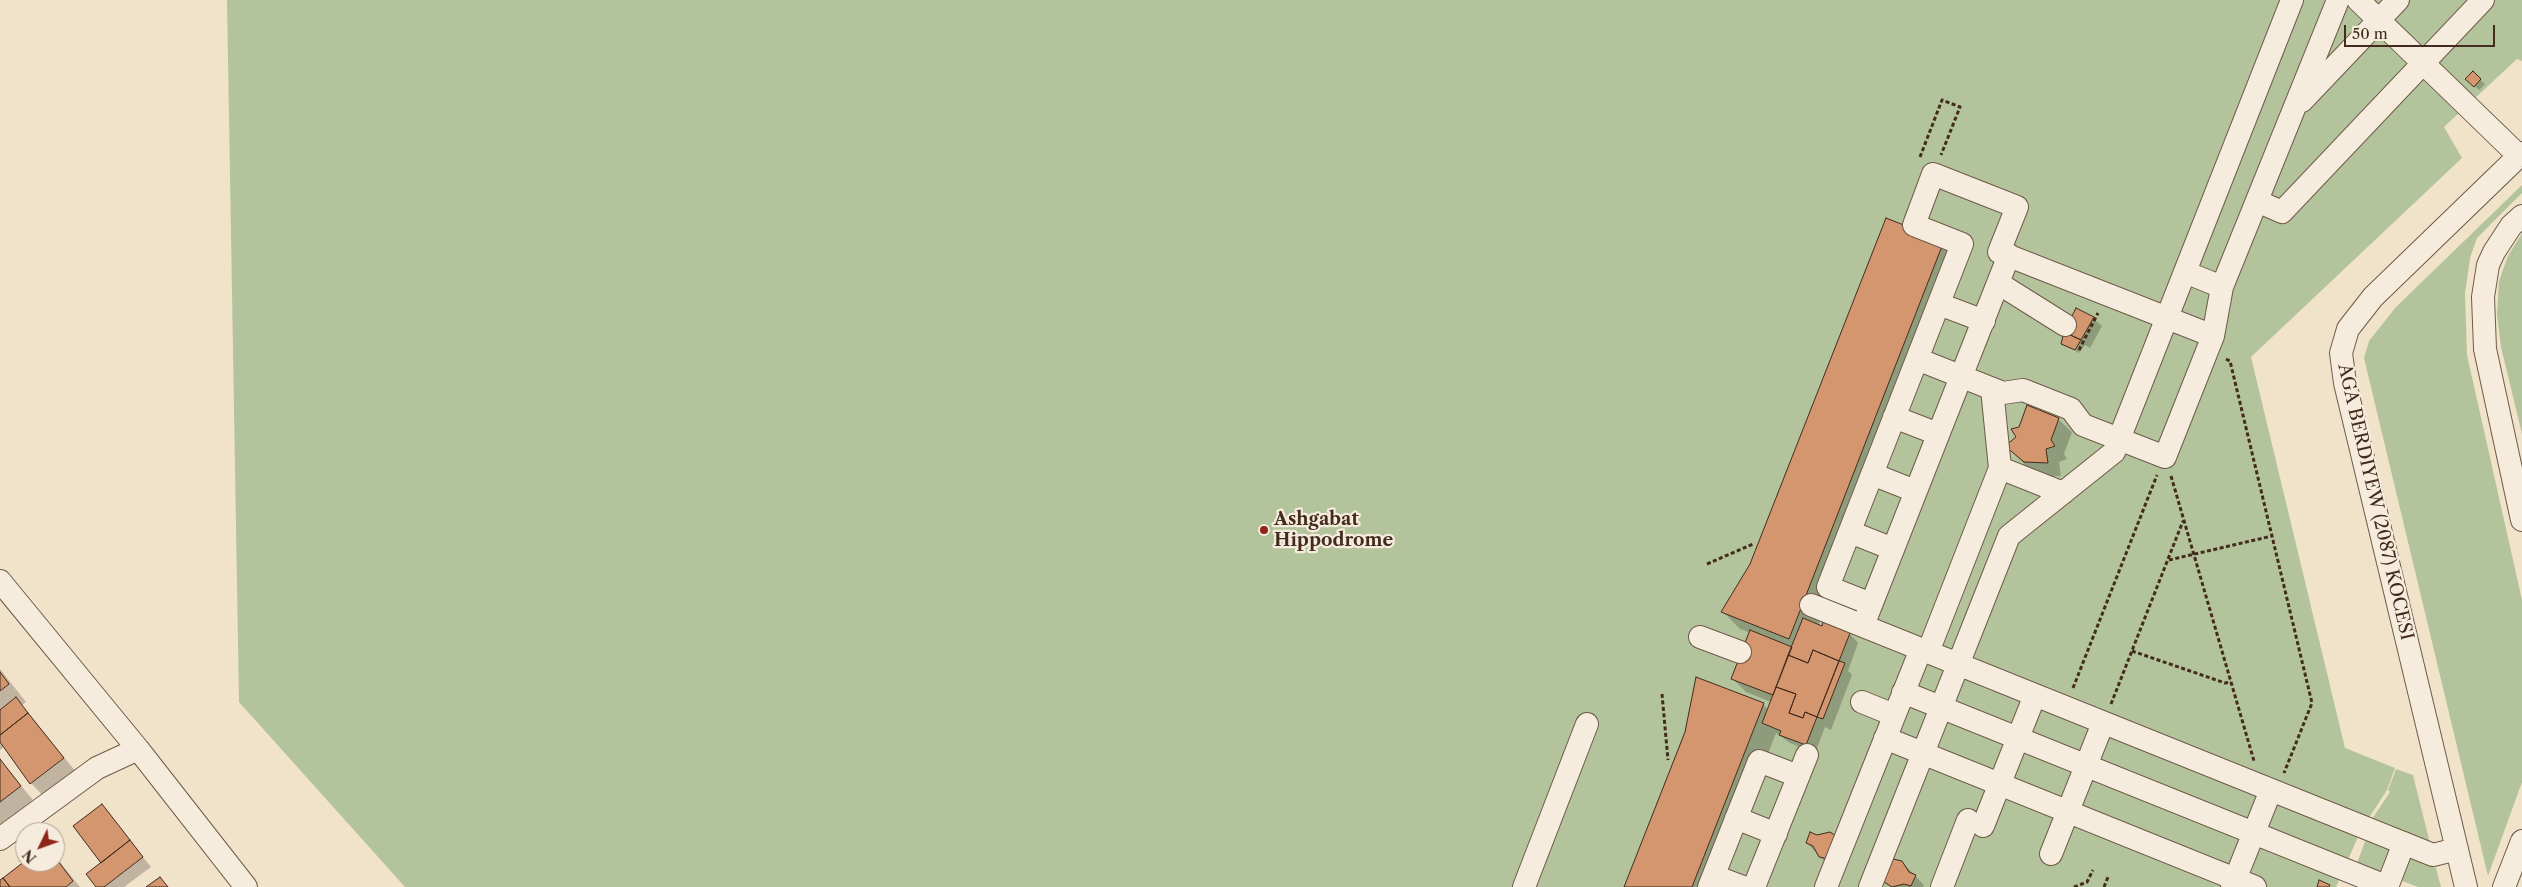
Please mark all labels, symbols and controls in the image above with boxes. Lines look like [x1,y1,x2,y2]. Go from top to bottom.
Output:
scale bar [2347,15,2498,47]
text: 50 m [2352,24,2388,43]
street label: AGA BERDIYEW (2087) KOCESI [2333,362,2417,642]
place label: Ashgabat Hippodrome [1274,509,1393,552]
marker: Ashgabat Hippodrome [1258,524,1270,536]
north arrow [15,822,65,872]
text: N [19,846,40,867]

